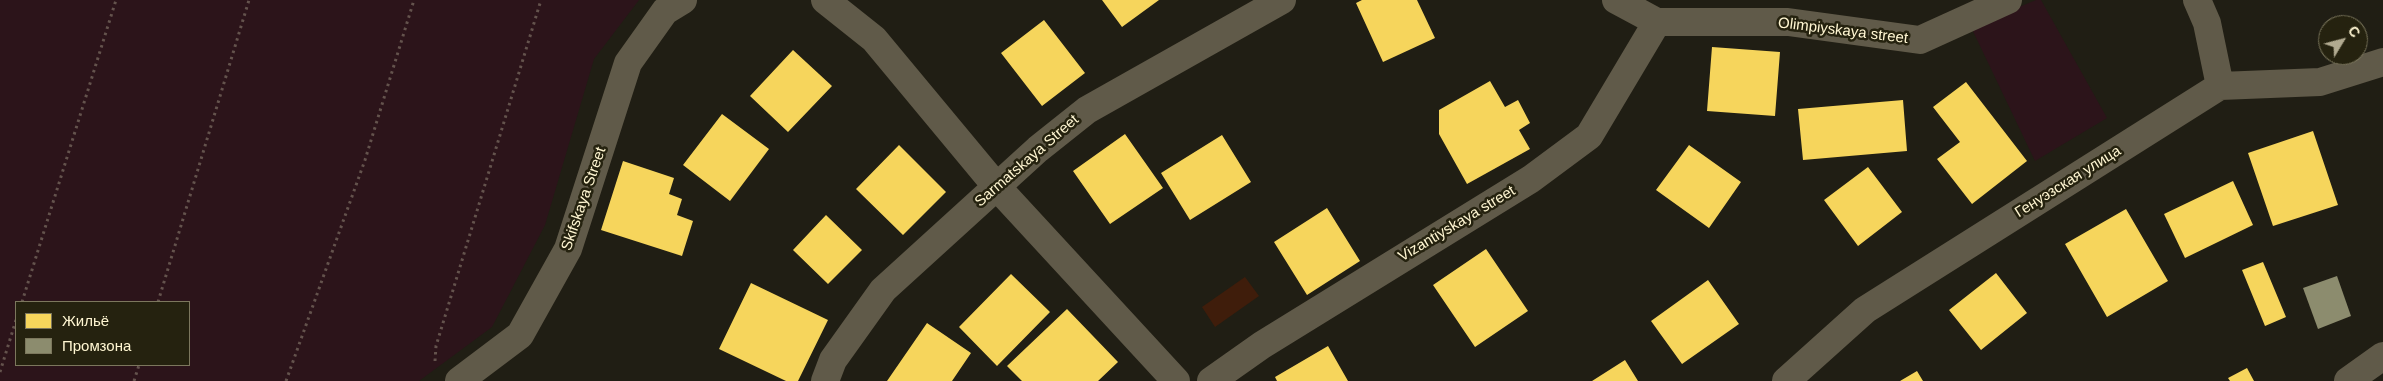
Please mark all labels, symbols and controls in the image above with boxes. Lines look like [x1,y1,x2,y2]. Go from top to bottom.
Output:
street label: Olimpiyskaya street [1777,14,1909,48]
north arrow [2318,15,2368,65]
text: С [2345,23,2364,40]
street label: Sarmatskaya Street [971,111,1083,211]
street label: Генуэзская улица [2012,142,2124,222]
street label: Skifskaya Street [558,145,610,253]
street label: Vizantiyskaya street [1395,182,1519,266]
legend [15,301,190,366]
text: Жильё [62,312,109,329]
text: Промзона [62,337,131,354]

